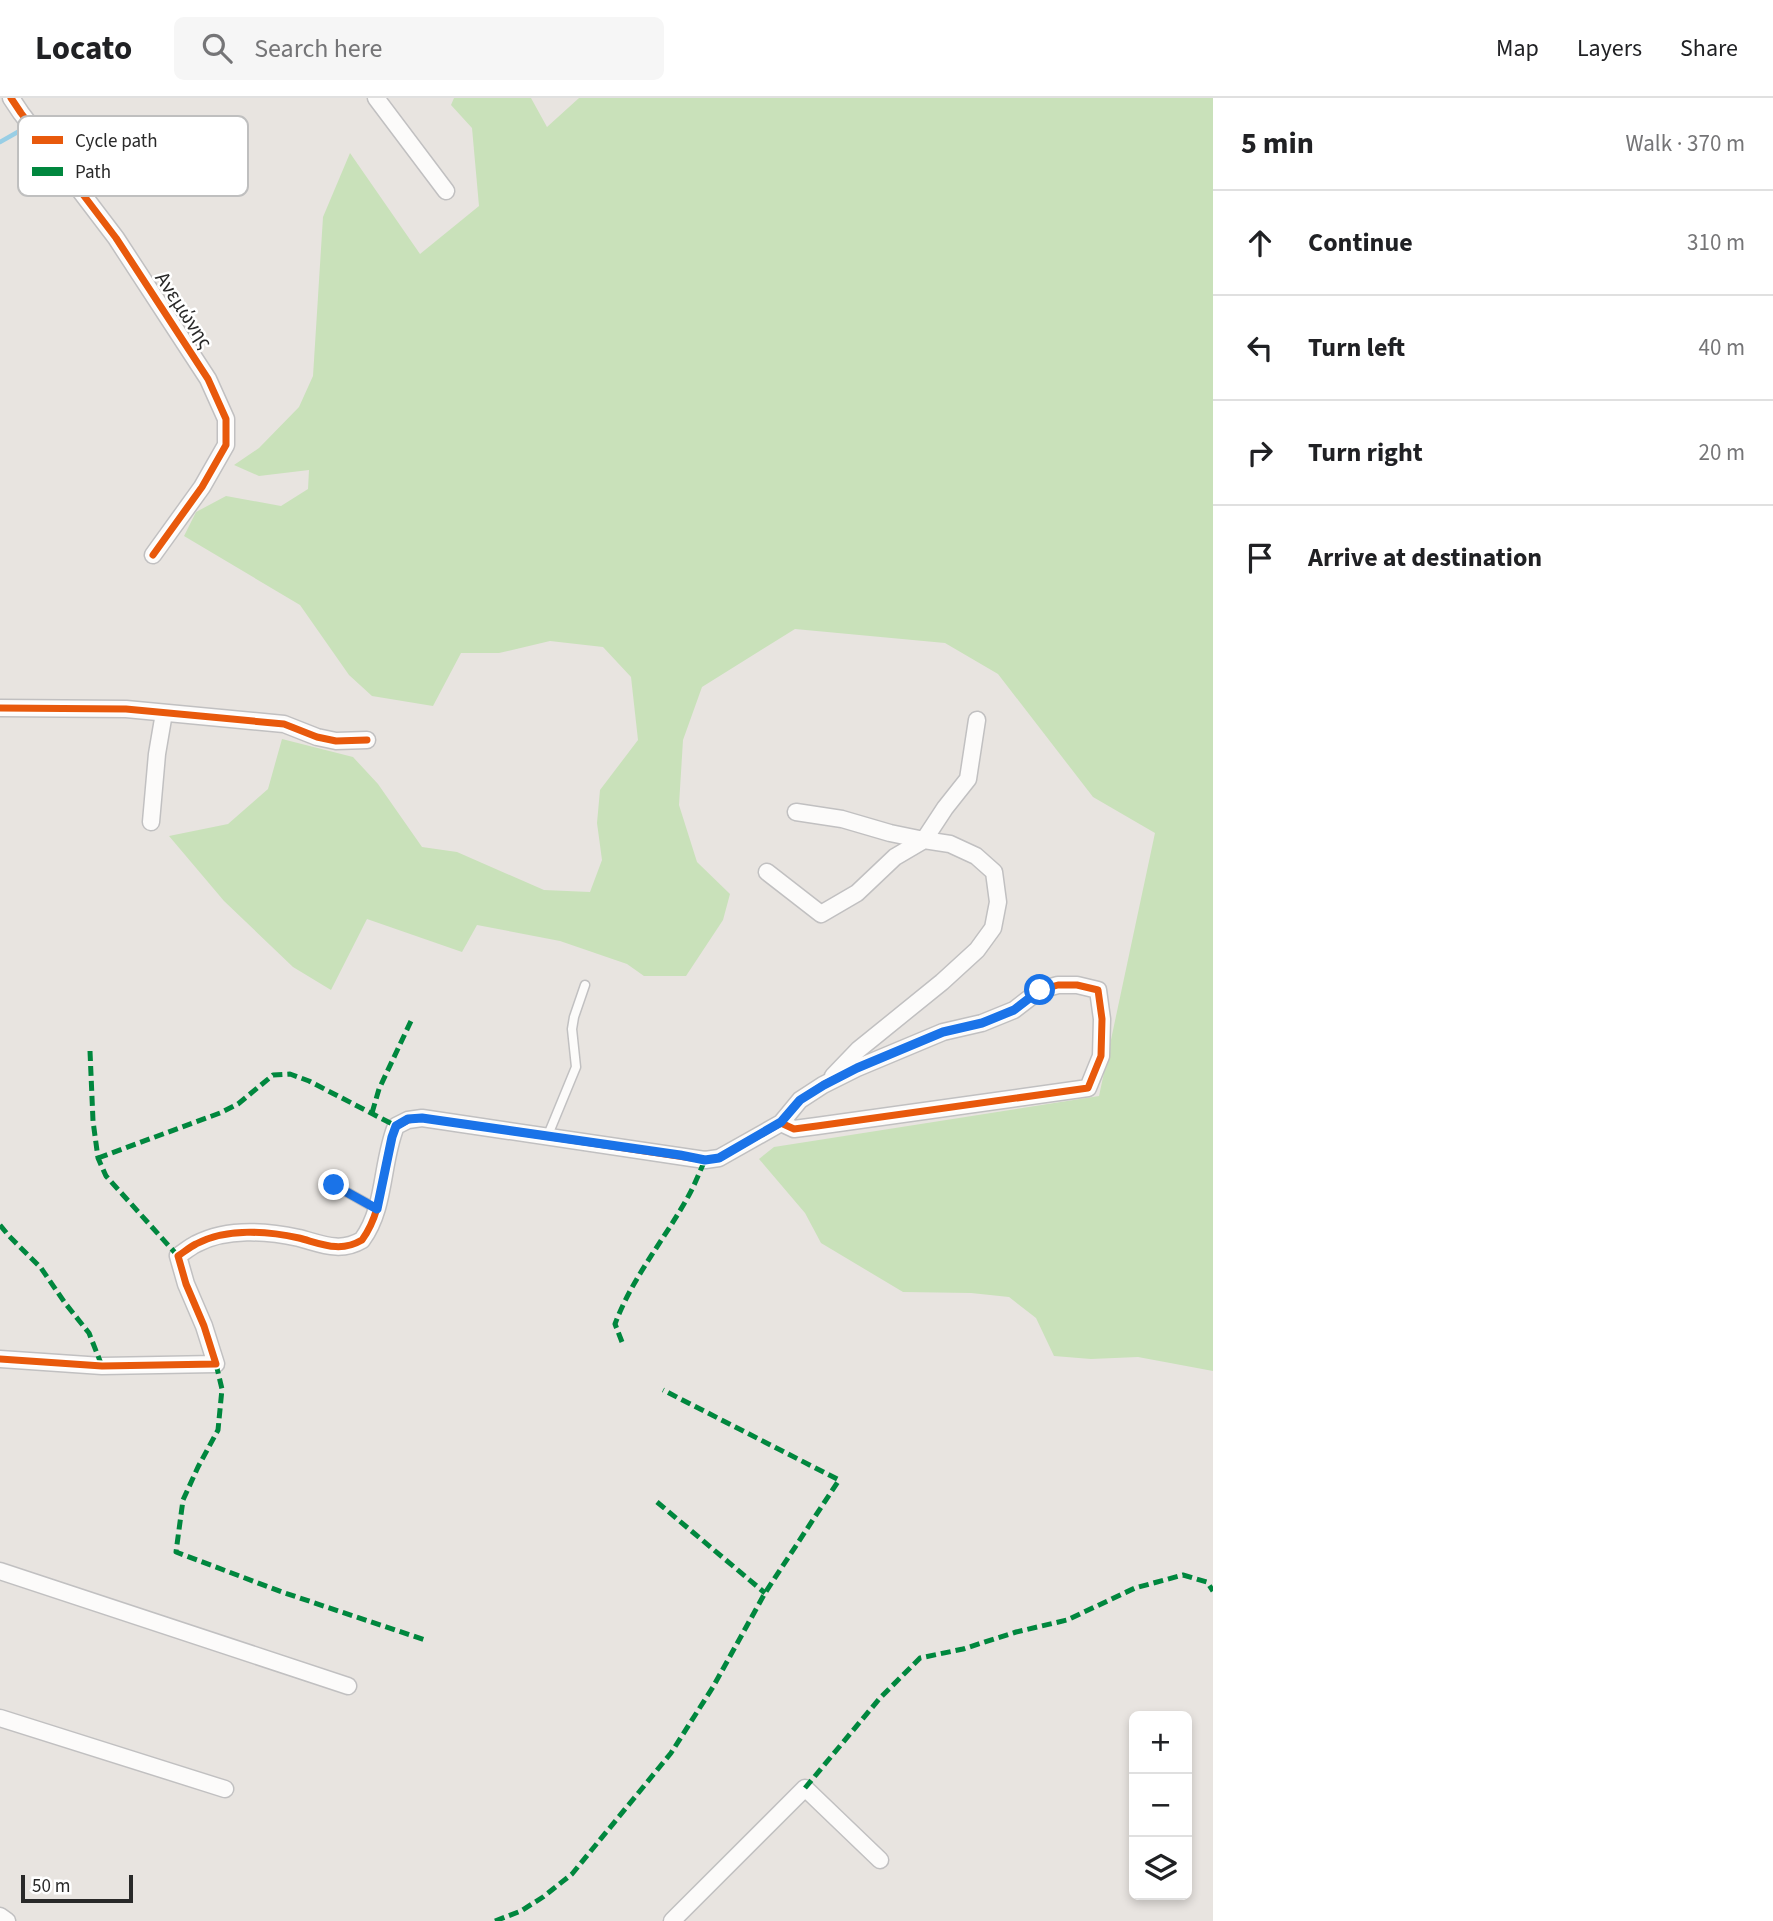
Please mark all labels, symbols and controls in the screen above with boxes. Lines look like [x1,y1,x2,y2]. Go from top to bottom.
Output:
search box [174,17,664,80]
text: Locato [35,25,132,72]
icon: search [198,29,236,67]
text: Search here [254,30,382,67]
text: Map [1496,31,1539,66]
text: Layers [1577,31,1642,66]
text: Share [1680,31,1738,66]
legend [18,116,248,196]
text: 5 min [1241,122,1314,165]
text: Walk · 370 m [1626,127,1745,160]
text: Cycle path [75,128,157,155]
text: Path [75,159,111,186]
icon: ahead [1241,224,1279,262]
text: Continue [1308,224,1413,261]
text: 310 m [1687,226,1745,259]
street label: Ανεμώνης [148,265,220,355]
icon: left [1241,329,1279,367]
text: Turn left [1308,329,1405,366]
text: 40 m [1698,331,1745,364]
icon: right [1241,434,1279,472]
text: Turn right [1308,434,1423,471]
text: 20 m [1698,436,1745,469]
icon: arrive [1241,539,1279,577]
text: Arrive at destination [1308,539,1542,576]
route start [1024,974,1055,1005]
route end [318,1169,349,1200]
map controls [1129,1711,1192,1900]
button: + [1129,1711,1192,1774]
button: − [1129,1774,1192,1837]
button: layers [1129,1837,1192,1900]
scale bar [21,1872,133,1904]
text: 50 m [32,1873,70,1900]

